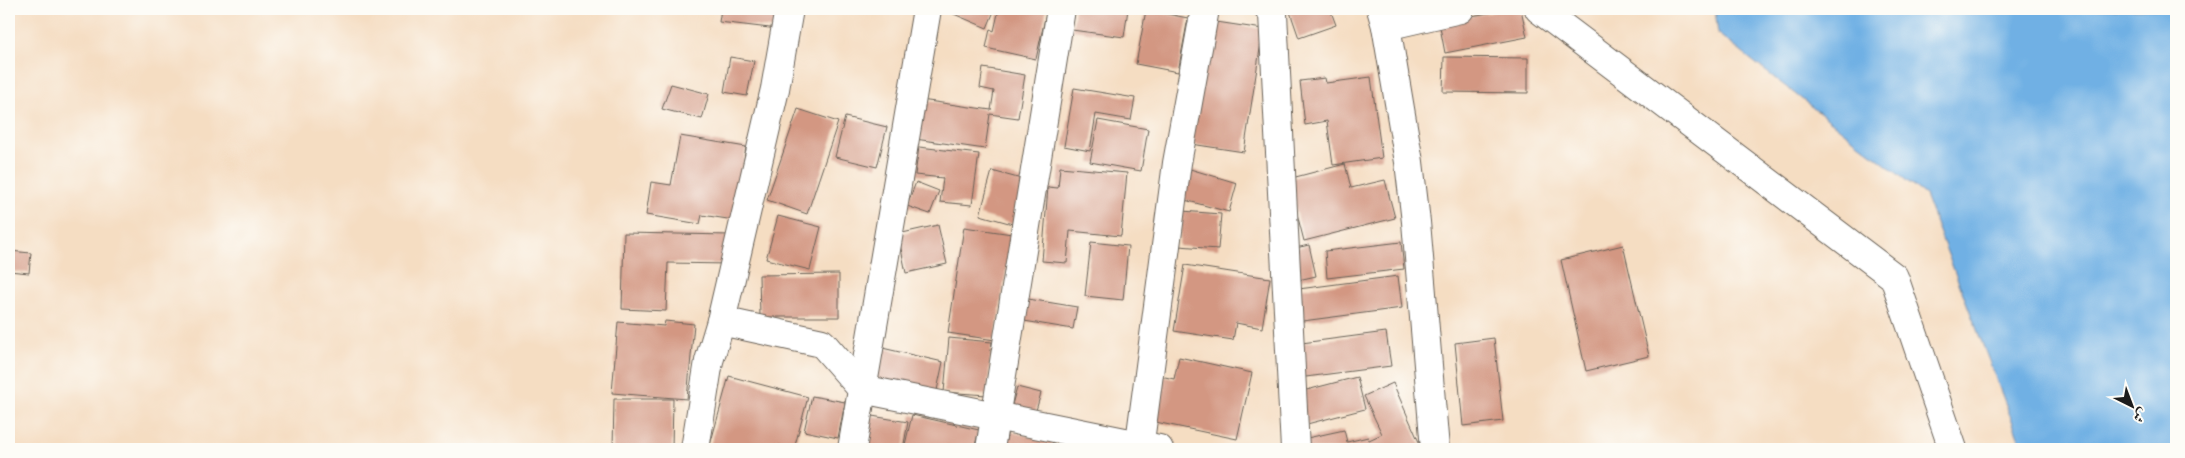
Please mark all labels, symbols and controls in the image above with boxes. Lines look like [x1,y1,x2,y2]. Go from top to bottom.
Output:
north arrow [2108,380,2158,430]
text: ش [2129,404,2151,426]

